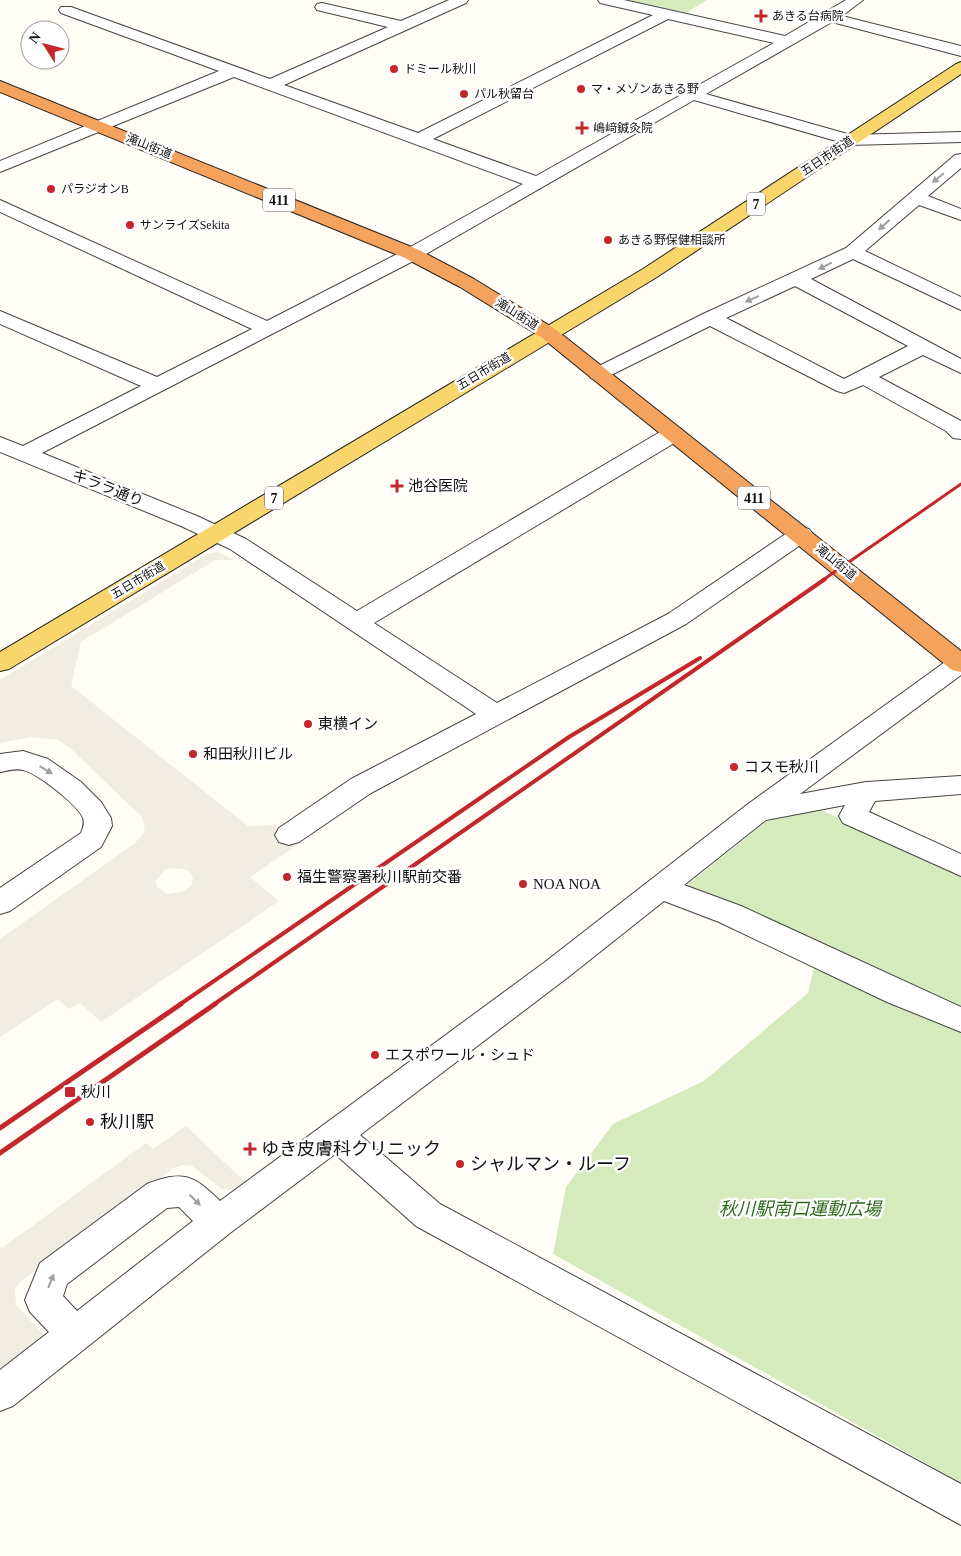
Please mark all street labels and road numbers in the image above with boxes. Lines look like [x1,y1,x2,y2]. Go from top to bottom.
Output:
street label: 滝山街道 [124,131,174,161]
street label: 五日市街道 [798,133,856,179]
road number: 411 [263,188,295,212]
road number: 7 [747,192,765,215]
street label: 滝山街道 [493,295,541,333]
street label: 五日市街道 [455,350,513,392]
street label: キララ通り [70,467,146,509]
road number: 7 [265,486,283,509]
road number: 411 [738,486,770,509]
street label: 滝山街道 [813,541,859,583]
street label: 五日市街道 [109,559,167,601]

